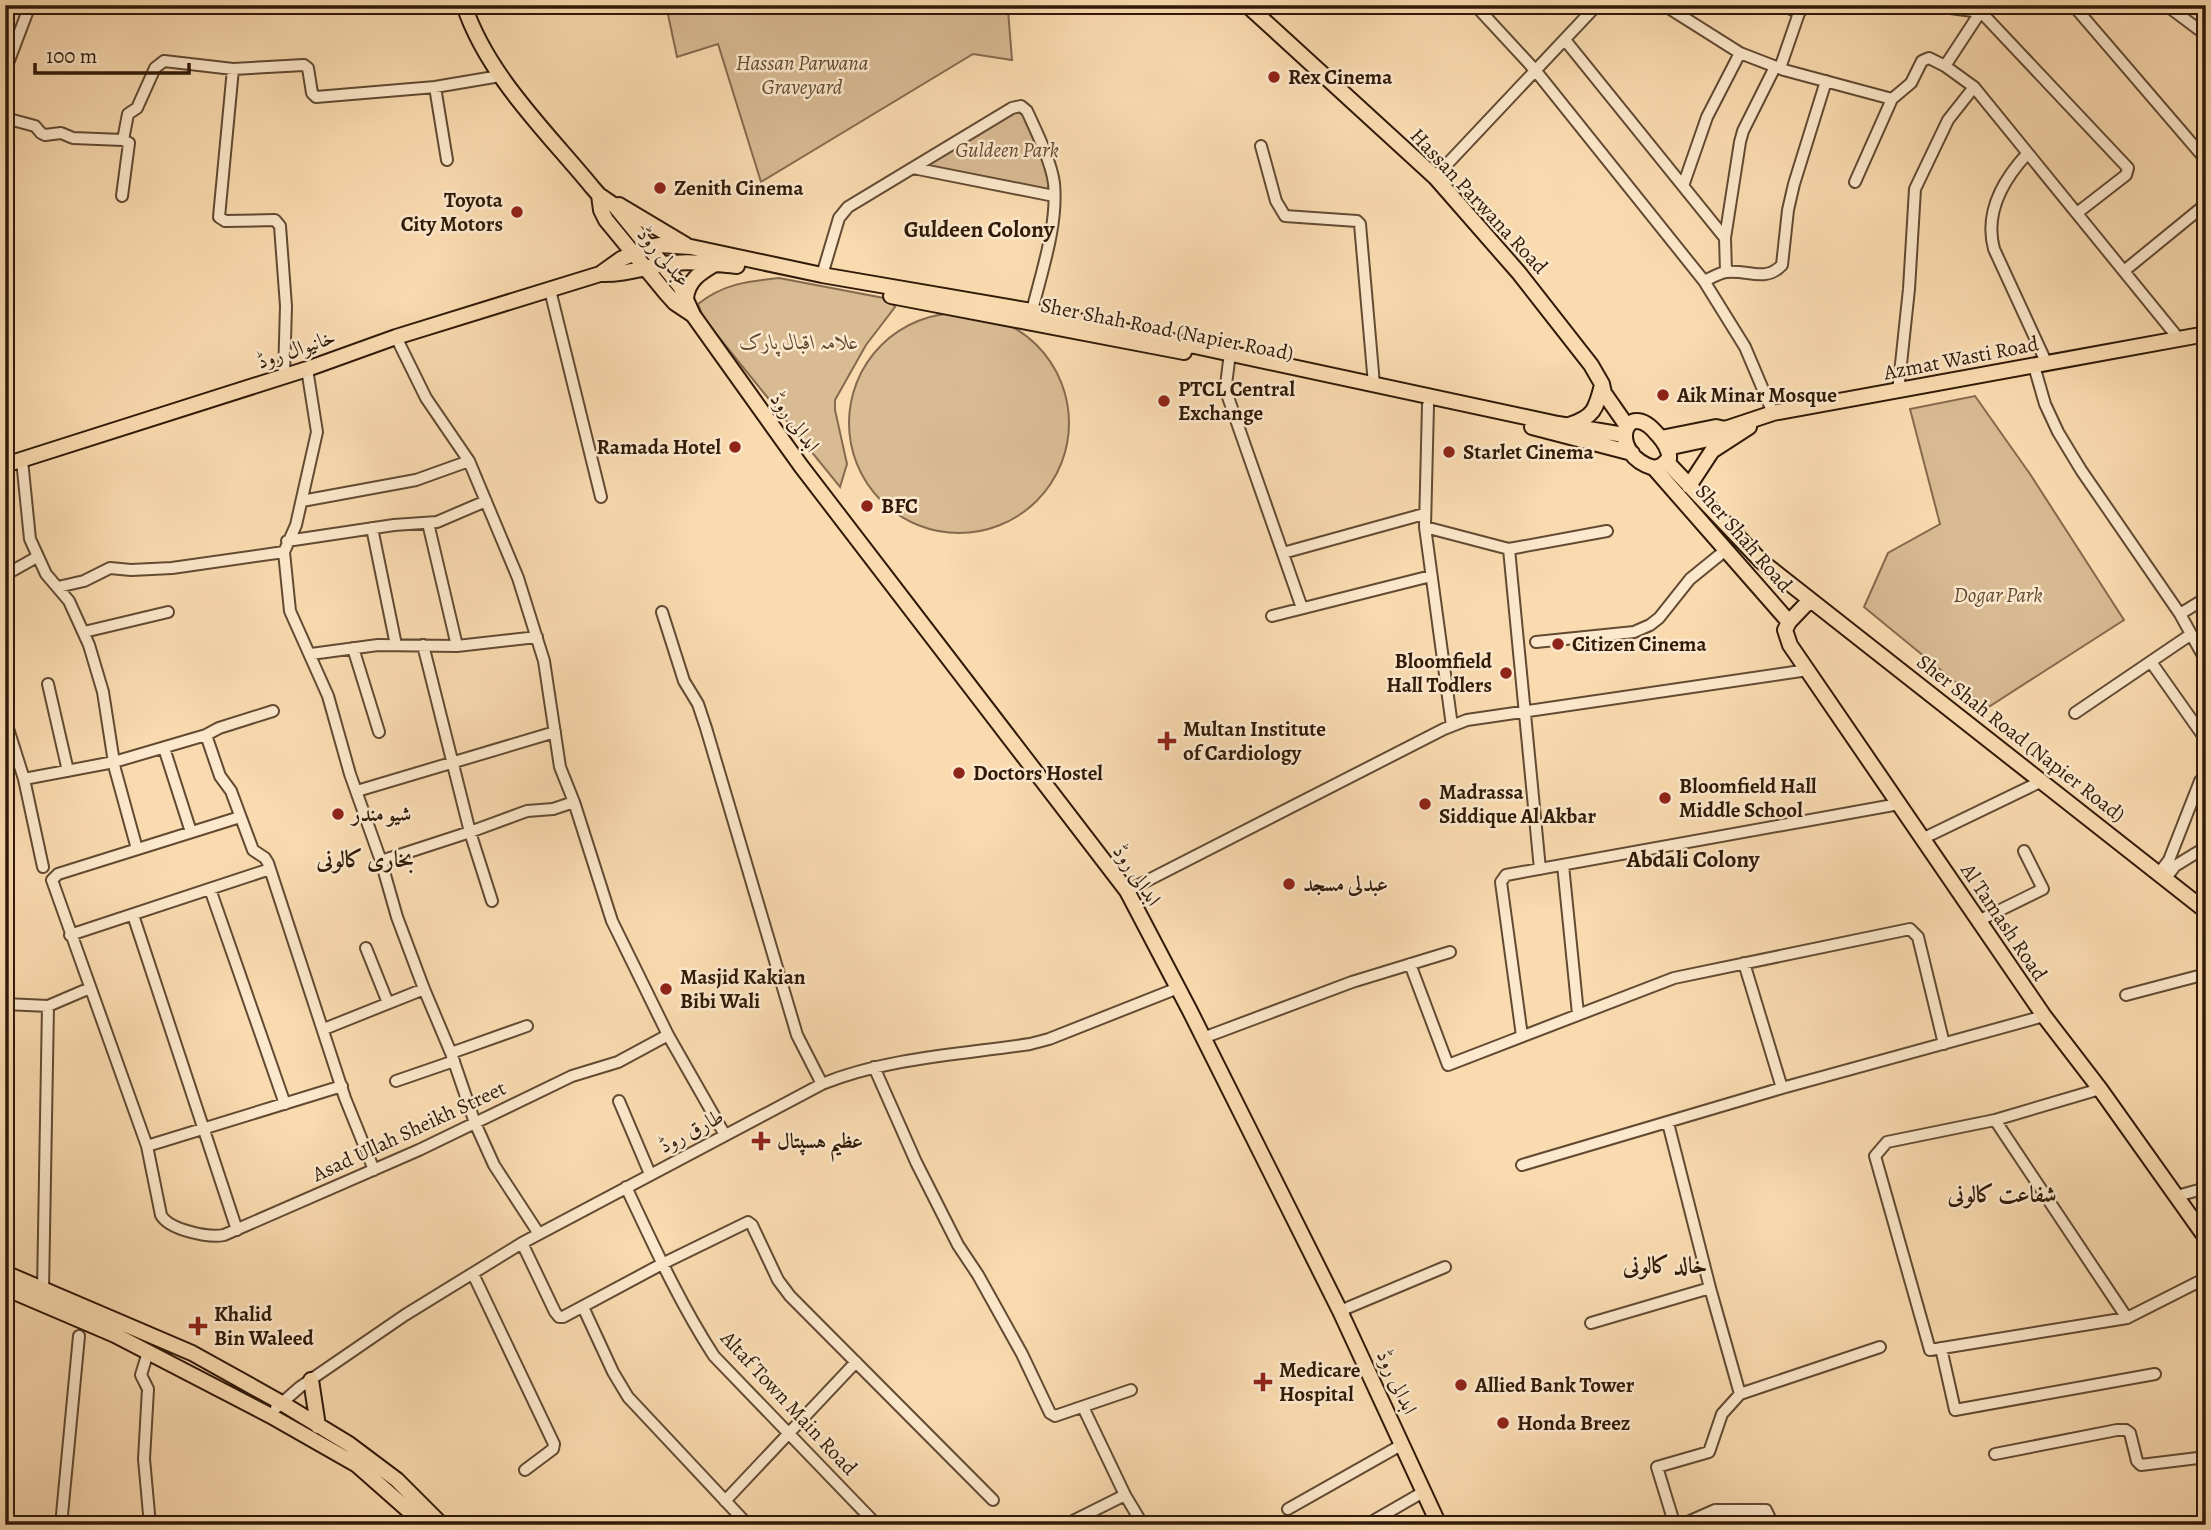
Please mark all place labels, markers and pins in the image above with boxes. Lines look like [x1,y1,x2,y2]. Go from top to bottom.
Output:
place label: Rex Cinema [1288,63,1393,91]
marker: Rex Cinema [1266,69,1282,85]
place label: Zenith Cinema [674,174,804,202]
marker: Zenith Cinema [652,180,668,196]
place label: Toyota City Motors [401,186,504,238]
marker: Toyota City Motors [509,204,525,220]
place label: PTCL Central Exchange [1178,375,1295,427]
place label: Aik Minar Mosque [1676,381,1837,409]
marker: Aik Minar Mosque [1655,387,1671,403]
marker: PTCL Central Exchange [1156,393,1172,409]
place label: Ramada Hotel [597,433,721,461]
place label: Starlet Cinema [1463,438,1595,466]
marker: Ramada Hotel [727,439,743,455]
marker: Starlet Cinema [1441,444,1457,460]
place label: BFC [881,492,918,520]
marker: BFC [859,498,875,514]
place label: Citizen Cinema [1572,630,1707,658]
marker: Citizen Cinema [1550,636,1566,652]
place label: Bloomfield Hall Todlers [1386,647,1493,699]
marker: Bloomfield Hall Todlers [1498,665,1514,681]
place label: Multan Institute of Cardiology [1183,715,1326,767]
marker: Multan Institute of Cardiology [1157,731,1177,751]
place label: Doctors Hostel [973,759,1103,787]
marker: Doctors Hostel [951,765,967,781]
place label: Bloomfield Hall Middle School [1679,772,1817,824]
place label: Madrassa Siddique Al Akbar [1439,778,1597,830]
marker: Bloomfield Hall Middle School [1657,790,1673,806]
marker: Madrassa Siddique Al Akbar [1417,796,1433,812]
place label: شیو مندر [350,800,412,828]
marker: شیو مندر [330,806,346,822]
place label: عبدلی مسجد [1303,870,1388,898]
marker: عبدلی مسجد [1281,876,1297,892]
place label: Masjid Kakian Bibi Wali [680,963,806,1015]
marker: Masjid Kakian Bibi Wali [658,981,674,997]
place label: عظیم ہسپتال [777,1127,863,1162]
marker: عظیم ہسپتال [751,1131,771,1151]
place label: Khalid Bin Waleed [214,1300,314,1352]
marker: Khalid Bin Waleed [188,1316,208,1336]
place label: Medicare Hospital [1279,1356,1361,1408]
place label: Allied Bank Tower [1474,1371,1635,1399]
marker: Medicare Hospital [1253,1372,1273,1392]
marker: Allied Bank Tower [1453,1377,1469,1393]
place label: Honda Breez [1517,1409,1631,1437]
marker: Honda Breez [1495,1415,1511,1431]

